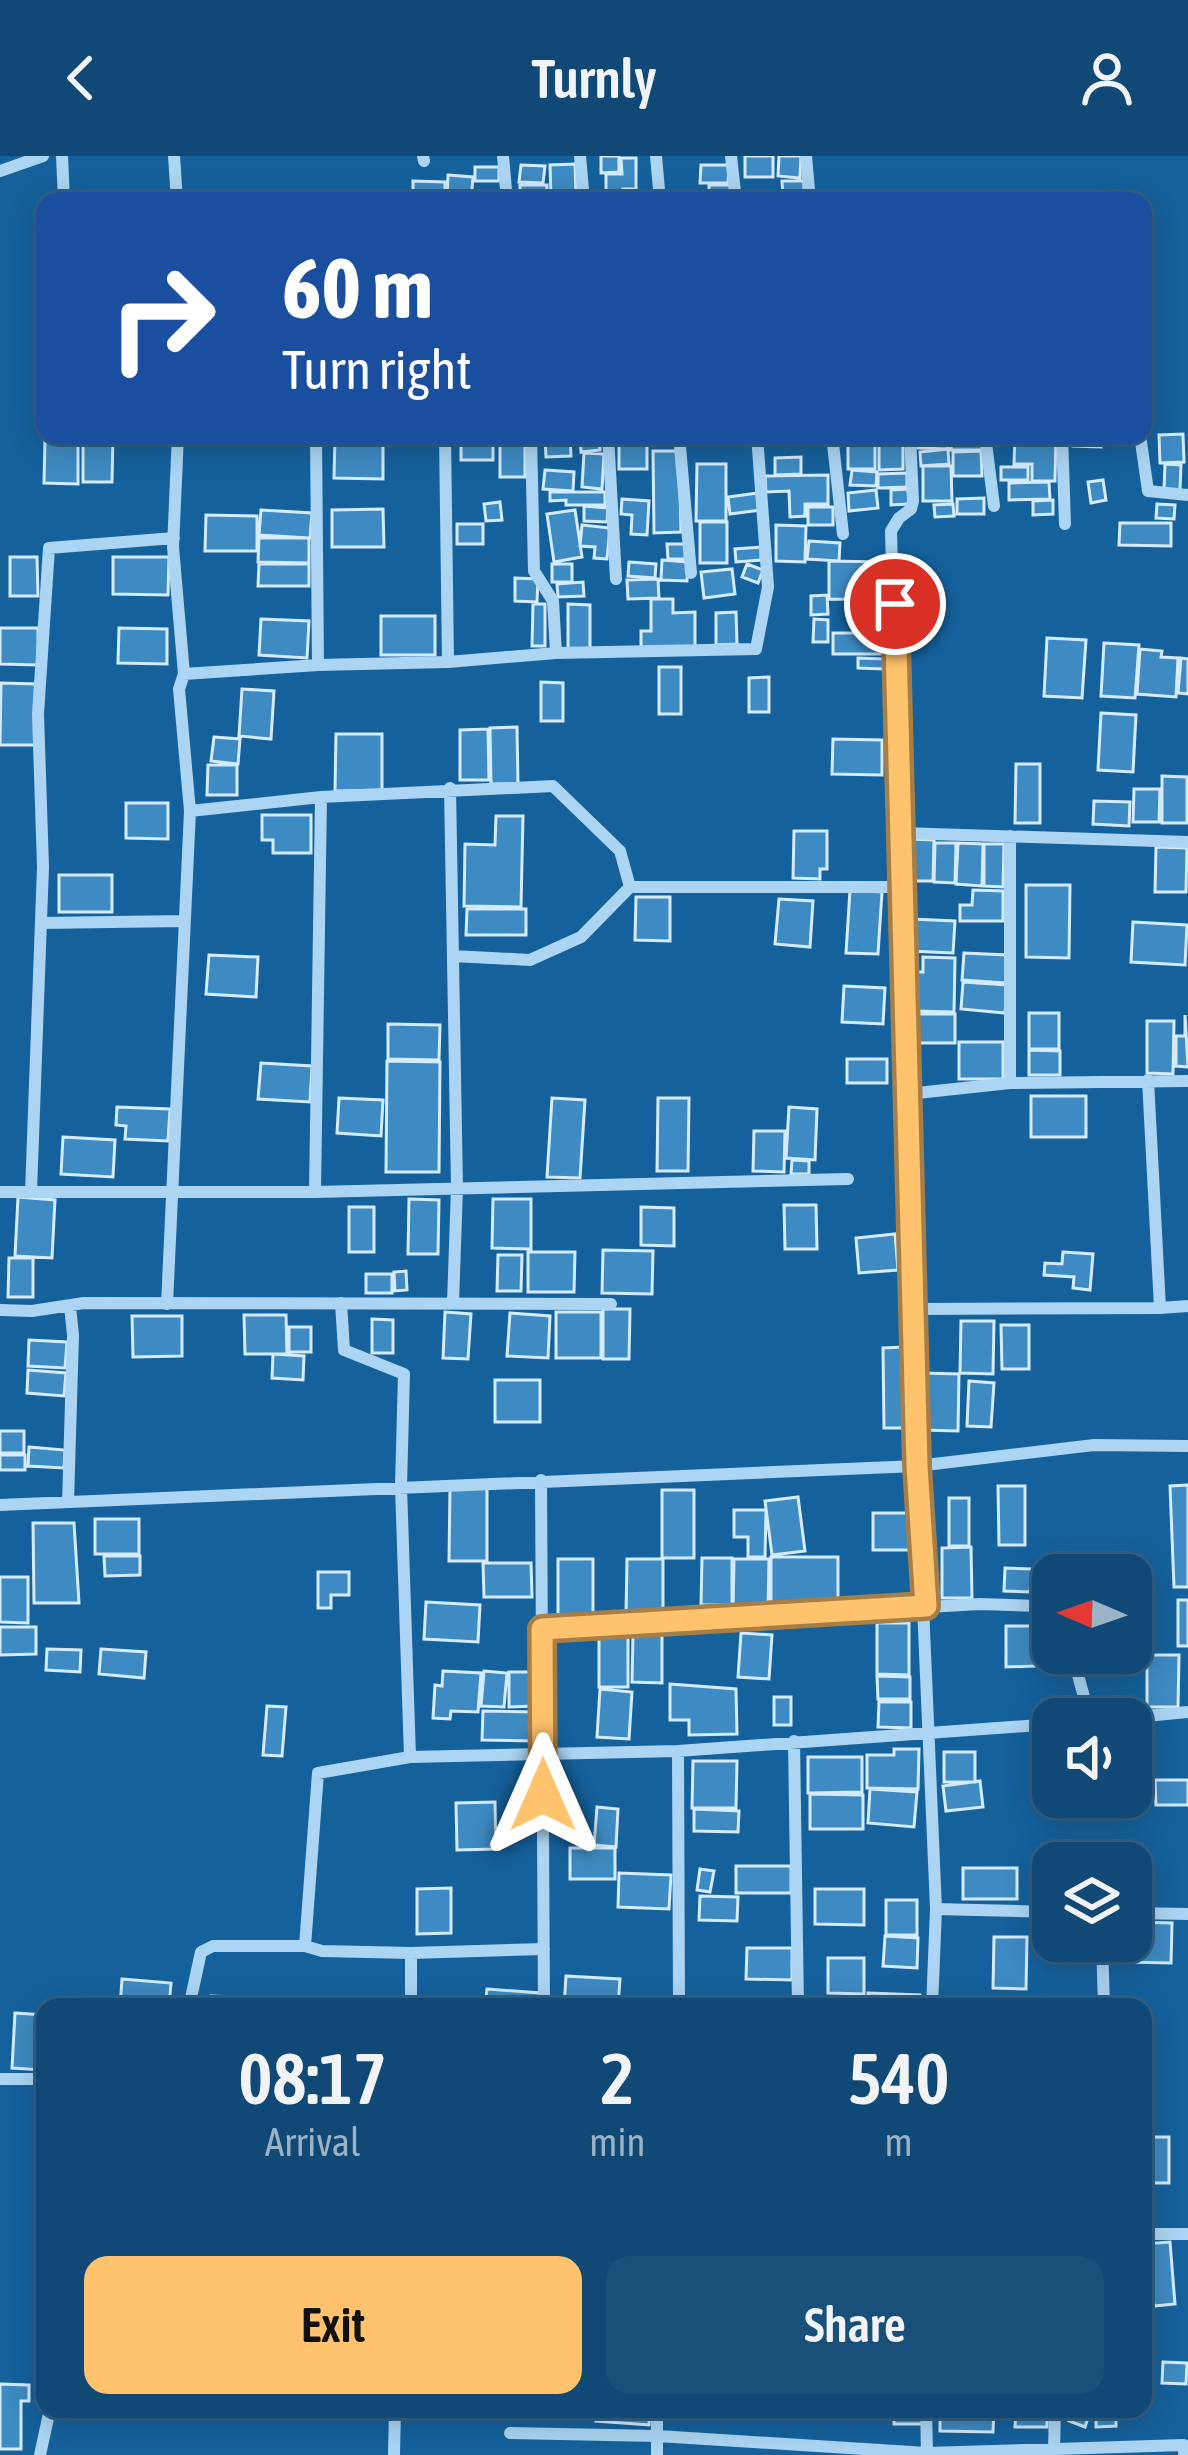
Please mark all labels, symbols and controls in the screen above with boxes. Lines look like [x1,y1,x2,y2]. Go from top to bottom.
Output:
icon: back [48,45,114,111]
icon: person [1074,45,1140,111]
text: Turnly [531,48,657,109]
icon: right [84,240,240,396]
text: 60 m [282,240,433,336]
text: Turn right [282,339,472,400]
pin [844,553,946,655]
icon: arrive [862,571,928,637]
north arrow [1032,1554,1152,1674]
map controls [1032,1554,1152,1962]
button: sound [1032,1698,1152,1818]
position arrow [480,1732,606,1858]
button: layers [1032,1842,1152,1962]
text: 08:17 [239,2037,387,2119]
text: 2 [600,2037,634,2119]
text: 540 [848,2037,949,2119]
text: Arrival [265,2120,360,2164]
text: min [589,2120,645,2164]
text: m [885,2120,913,2164]
button: Exit [84,2256,582,2394]
button: Share [606,2256,1104,2394]

